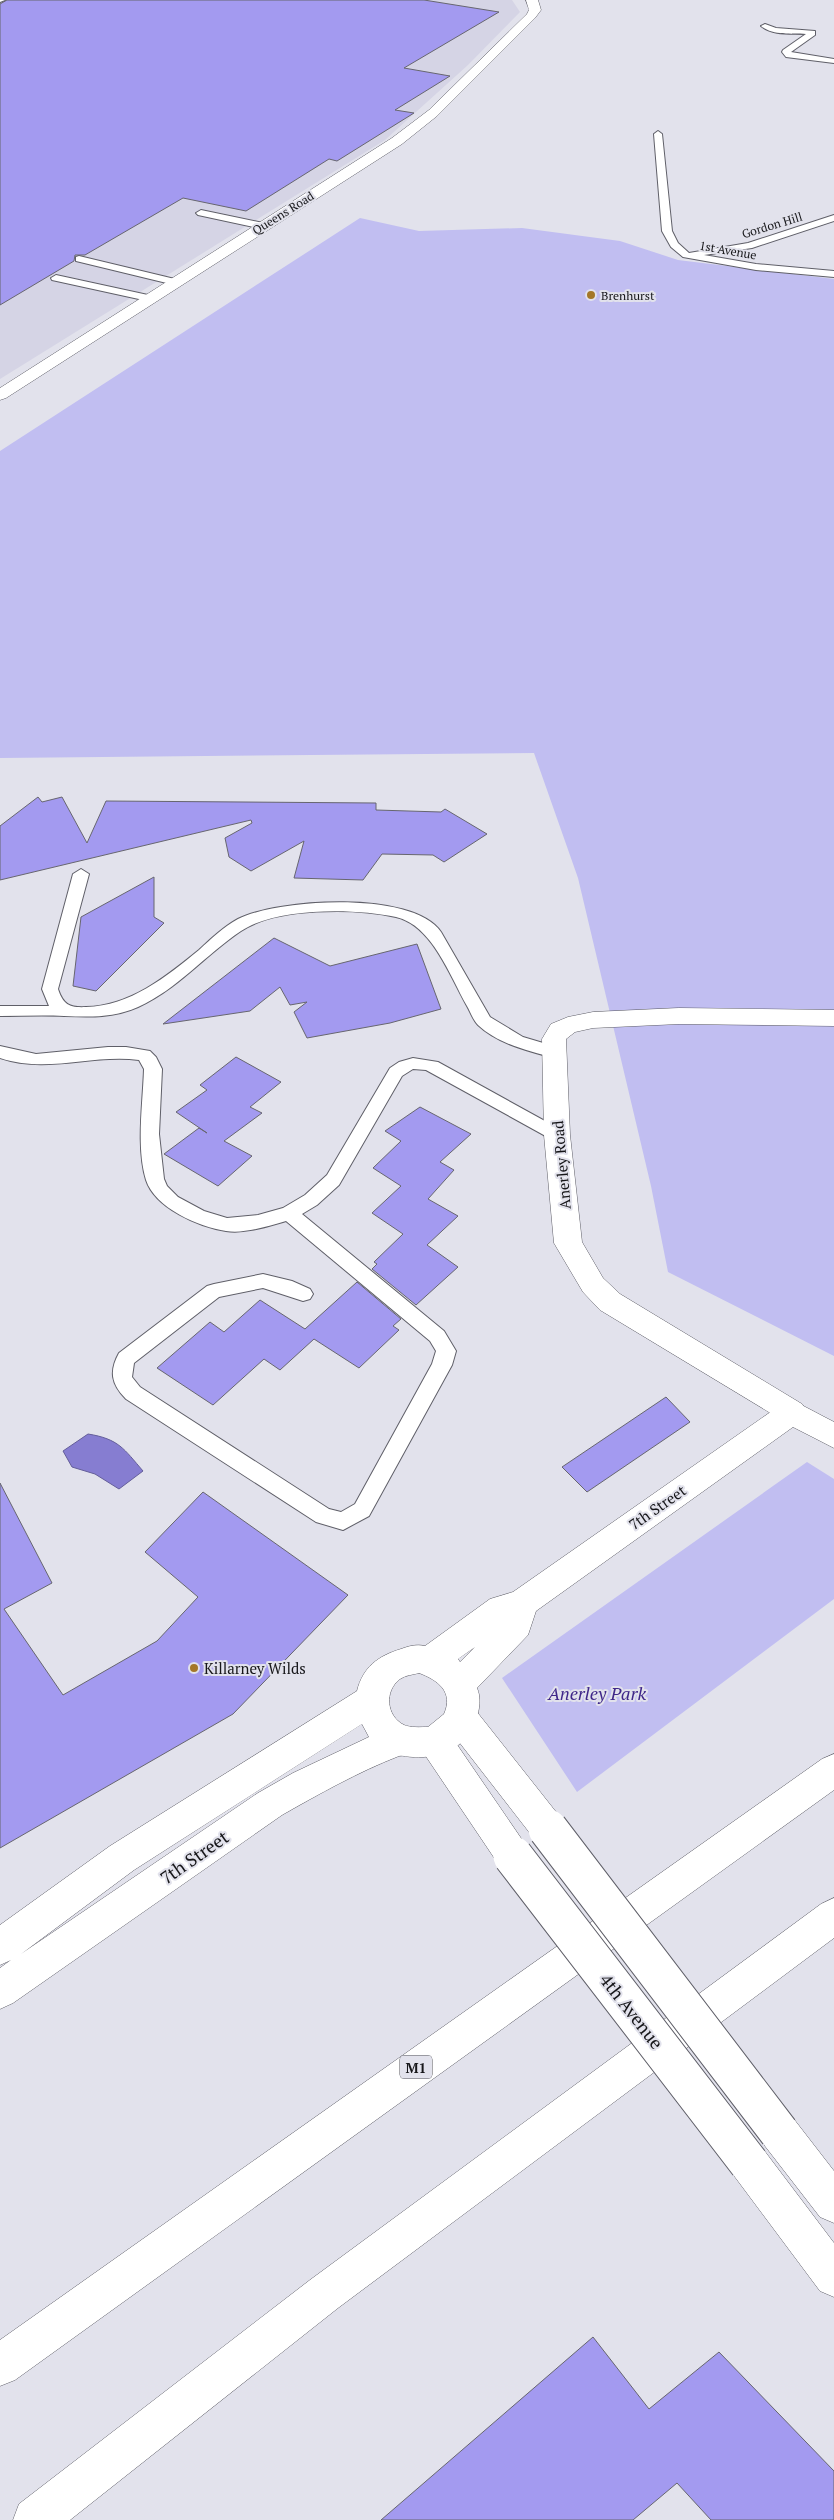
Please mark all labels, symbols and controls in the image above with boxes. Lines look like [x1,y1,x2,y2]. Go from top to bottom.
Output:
street label: Queens Road [249,188,317,238]
street label: Gordon Hill [740,209,804,241]
street label: 1st Avenue [698,238,758,262]
place label: Brenhurst [601,288,655,303]
marker: Brenhurst [585,289,597,301]
street label: Anerley Road [547,1120,575,1210]
street label: 7th Street [624,1480,690,1534]
place label: Killarney Wilds [204,1658,306,1678]
marker: Killarney Wilds [188,1662,200,1674]
park label: Anerley Park [547,1681,646,1705]
street label: 7th Street [155,1824,233,1889]
street label: 4th Avenue [595,1968,669,2054]
road number: M1 [400,2056,432,2078]

